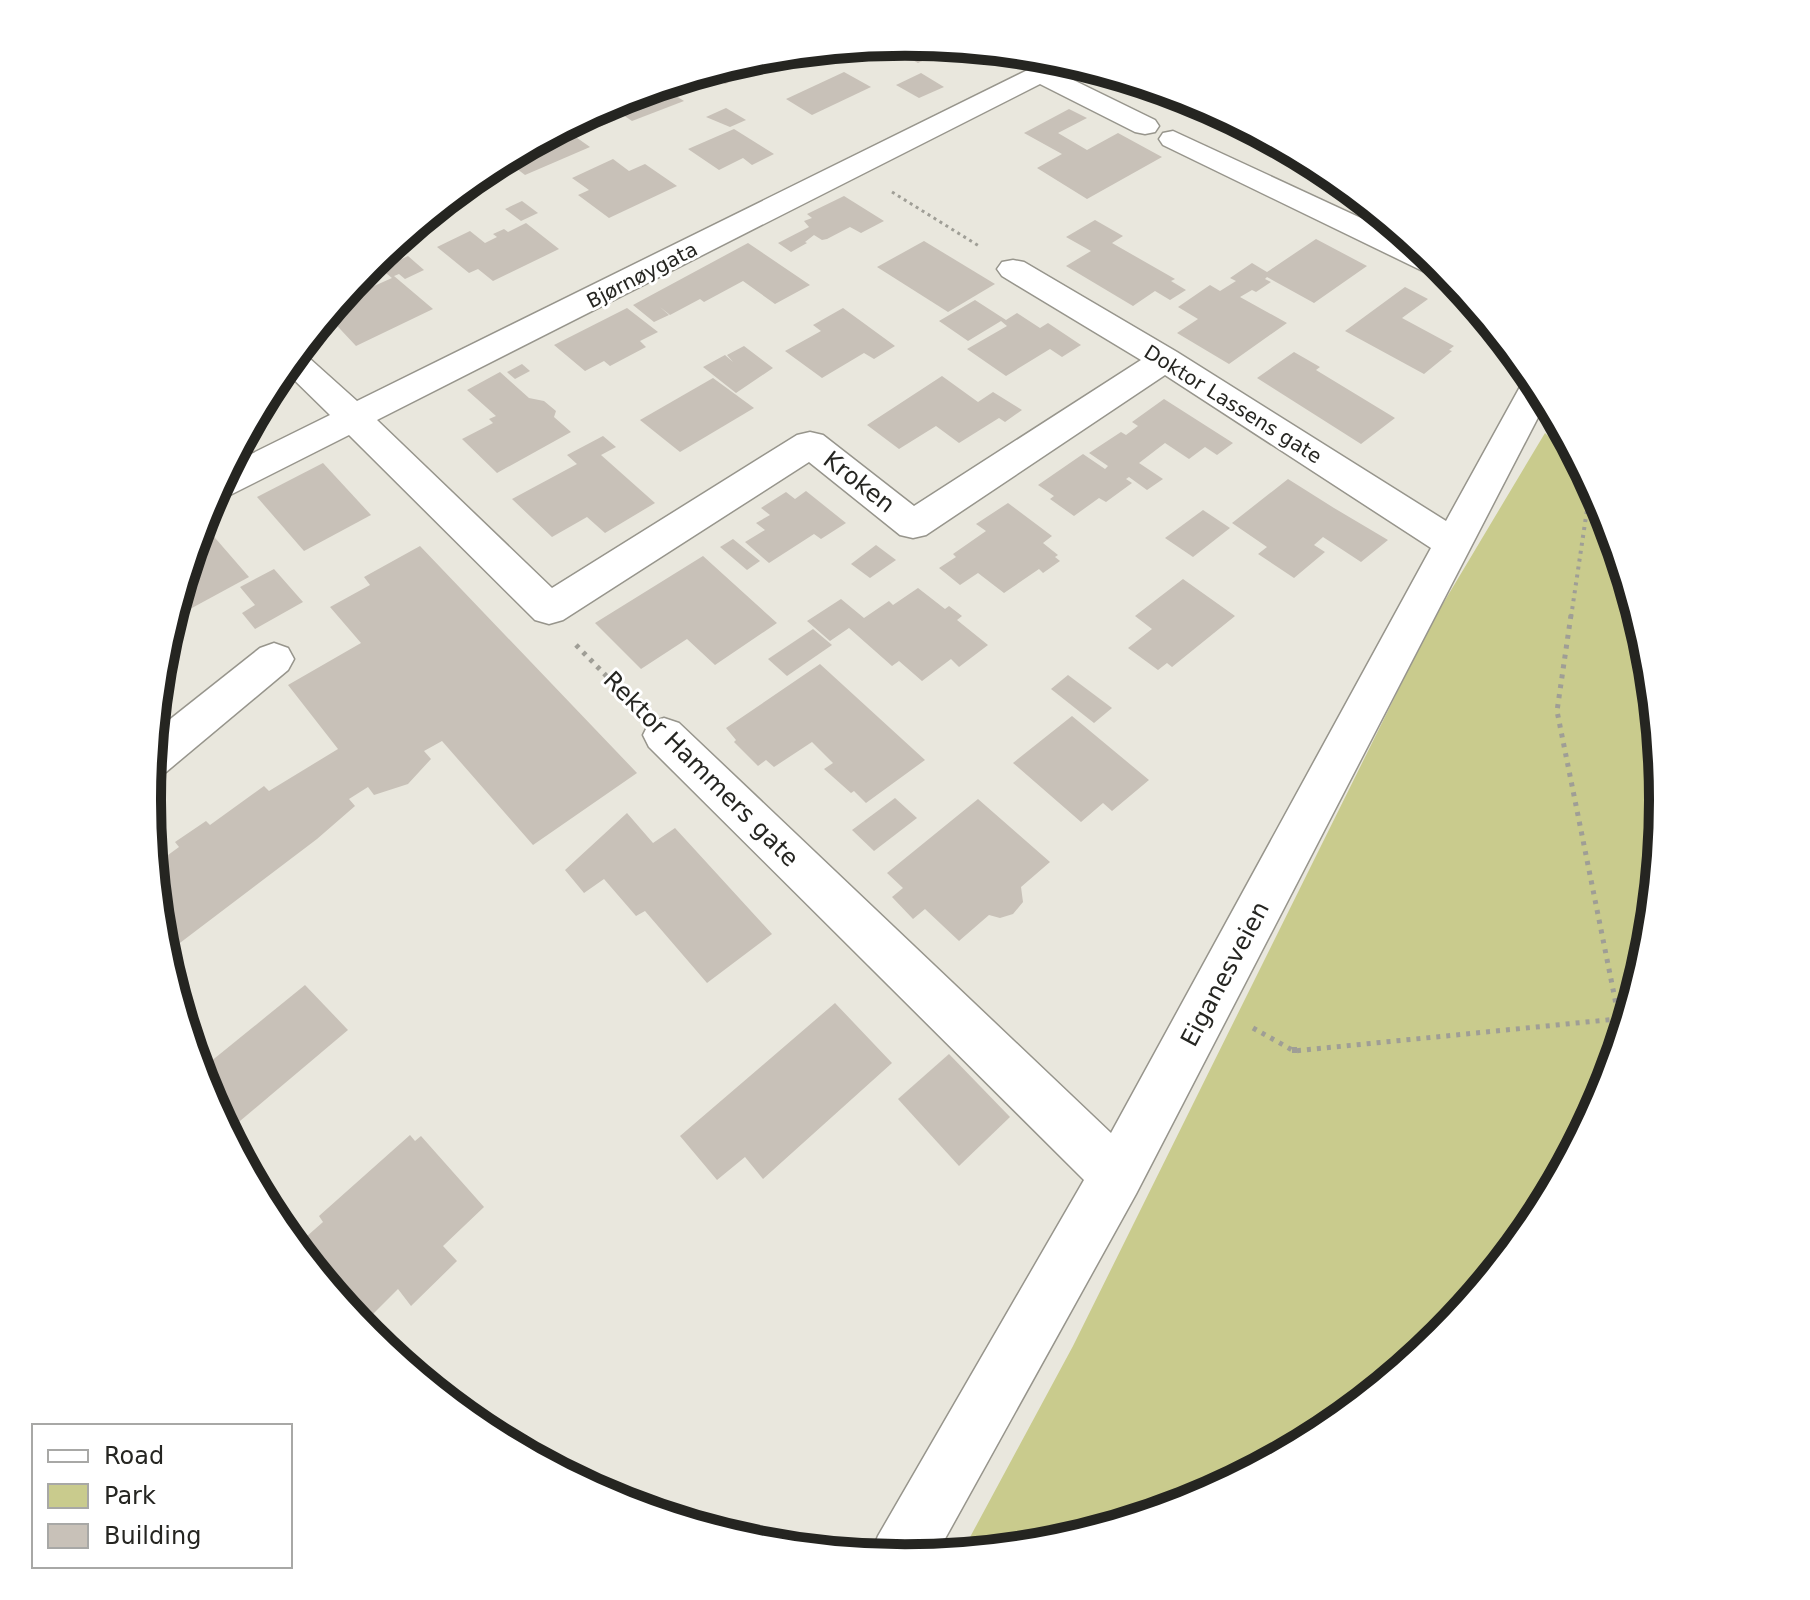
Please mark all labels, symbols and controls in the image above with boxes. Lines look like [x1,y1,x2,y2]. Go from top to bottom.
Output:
street label: Bjørnøygata [583,237,701,313]
street label: Doktor Lassens gate [1140,340,1326,468]
street label: Kroken [818,445,900,519]
street label: Rektor Hammers gate [598,666,804,872]
street label: Eiganesveien [1175,897,1275,1051]
legend [32,1424,292,1568]
text: Road [104,1442,164,1470]
text: Park [104,1482,156,1510]
text: Building [104,1522,201,1550]

